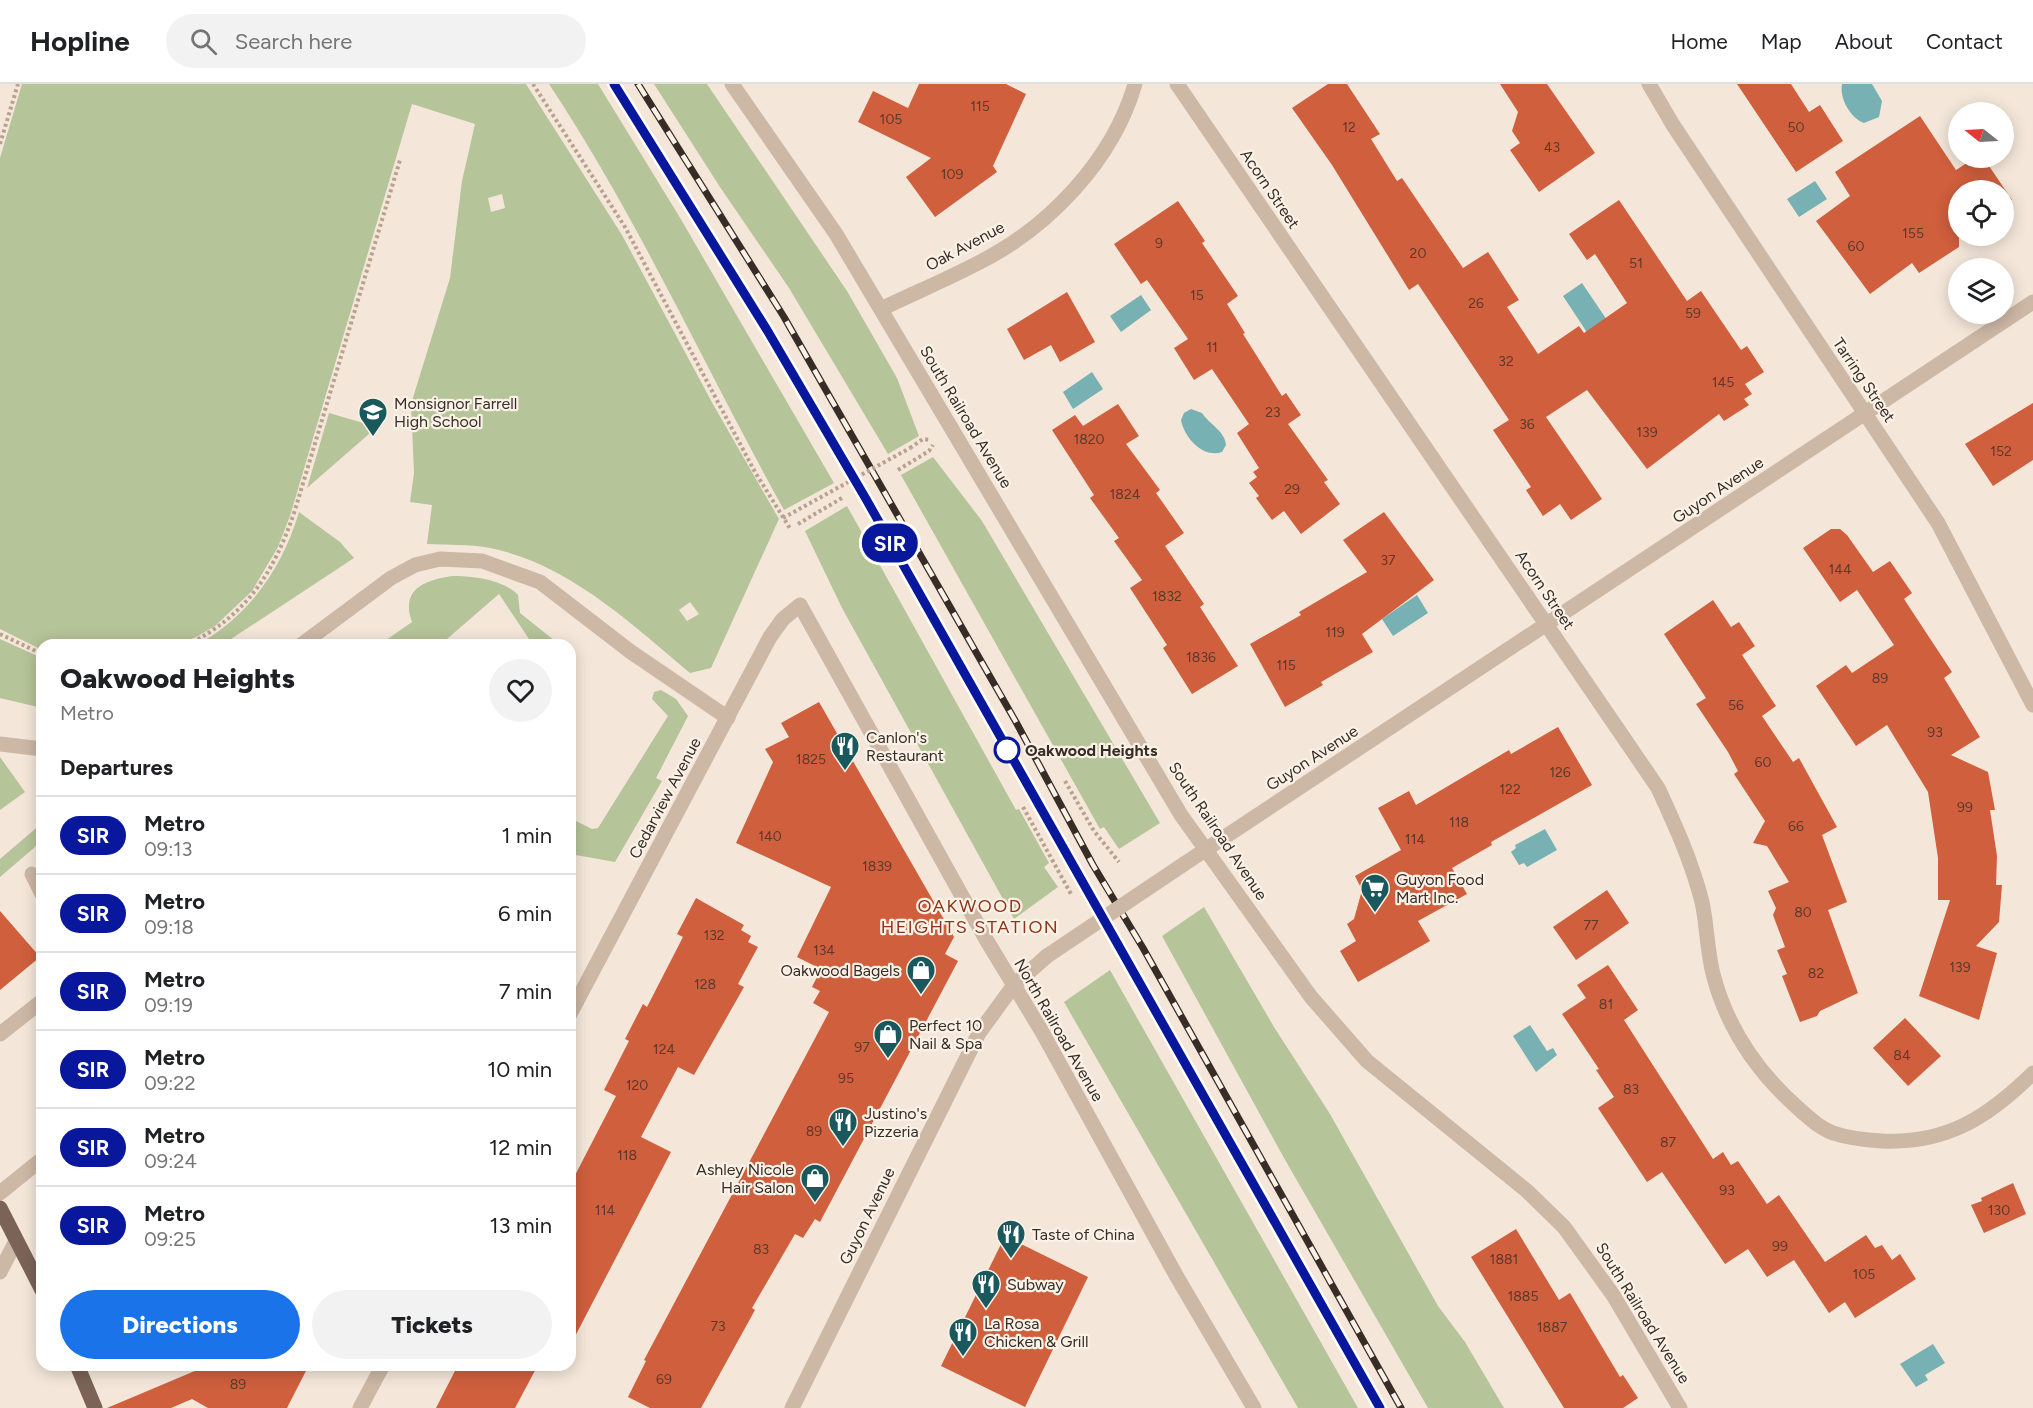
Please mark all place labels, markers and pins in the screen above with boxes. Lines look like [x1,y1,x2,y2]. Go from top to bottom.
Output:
place label: Monsignor Farrell High School [394,394,517,431]
school or university icon: Monsignor Farrell High School [357,396,389,438]
place label: Canlon's Restaurant [866,728,944,765]
restaurant icon: Canlon's Restaurant [829,730,861,772]
marker: Oakwood Heights [994,737,1020,763]
place label: Oakwood Heights [1025,741,1158,760]
place label: Guyon Food Mart Inc. [1396,870,1484,907]
supermarket icon: Guyon Food Mart Inc. [1359,872,1391,914]
shop icon: Oakwood Bagels [905,954,937,996]
place label: Oakwood Bagels [780,961,900,980]
place label: Perfect 10 Nail & Spa [909,1016,982,1053]
shop icon: Perfect 10 Nail & Spa [872,1018,904,1060]
place label: Justino's Pizzeria [864,1104,927,1141]
restaurant icon: Justino's Pizzeria [827,1106,859,1148]
place label: Ashley Nicole Hair Salon [696,1160,794,1197]
shop icon: Ashley Nicole Hair Salon [799,1162,831,1204]
restaurant icon: Taste of China [995,1218,1027,1260]
place label: Taste of China [1032,1225,1135,1244]
restaurant icon: Subway [970,1268,1002,1310]
place label: Subway [1007,1275,1064,1294]
place label: La Rosa Chicken & Grill [984,1314,1089,1351]
restaurant icon: La Rosa Chicken & Grill [947,1316,979,1358]

